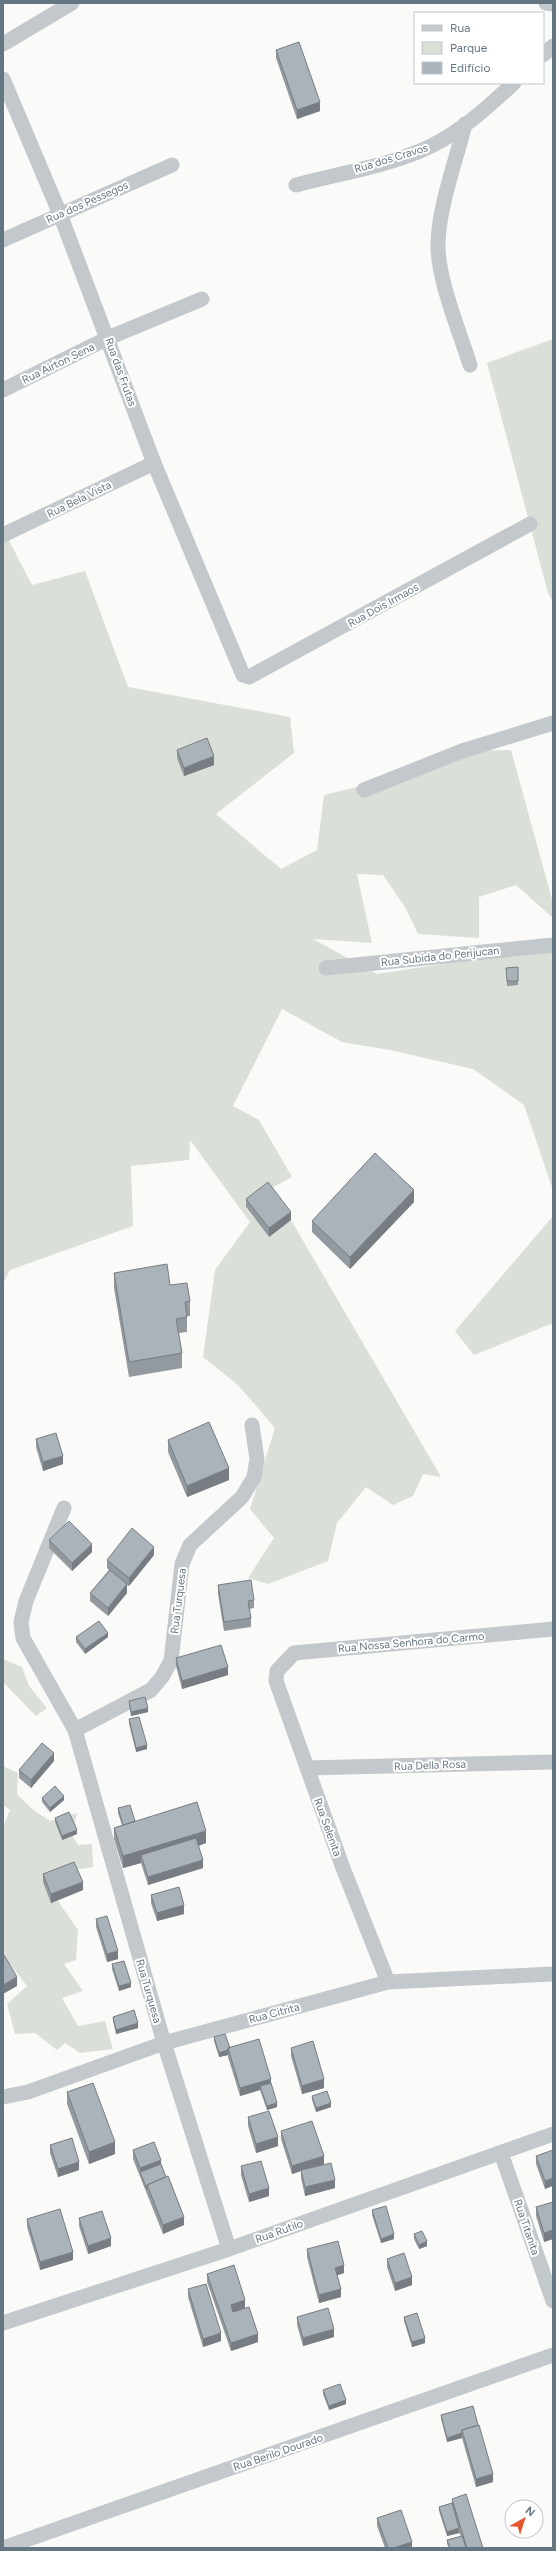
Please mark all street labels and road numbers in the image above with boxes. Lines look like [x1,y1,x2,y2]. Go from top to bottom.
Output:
street label: Rua dos Cravos [353,141,430,176]
street label: Rua dos Pessegos [44,179,130,226]
street label: Rua das Frutas [102,336,139,408]
street label: Rua Airton Sena [20,340,97,387]
street label: Rua Bela Vista [45,478,113,521]
street label: Rua Dois Irmaos [346,581,421,630]
street label: Rua Subida do Perijucan [380,944,500,969]
street label: Rua Turquesa [168,1568,189,1635]
street label: Rua Nossa Senhora do Carmo [337,1630,485,1655]
street label: Rua Della Rosa [394,1758,466,1773]
street label: Rua Selenita [311,1796,344,1858]
street label: Rua Turquesa [133,1958,164,2025]
street label: Rua Citrita [247,2000,301,2026]
street label: Rua Titanita [511,2198,542,2257]
street label: Rua Rutilo [254,2217,305,2246]
street label: Rua Berilo Dourado [232,2431,325,2474]

